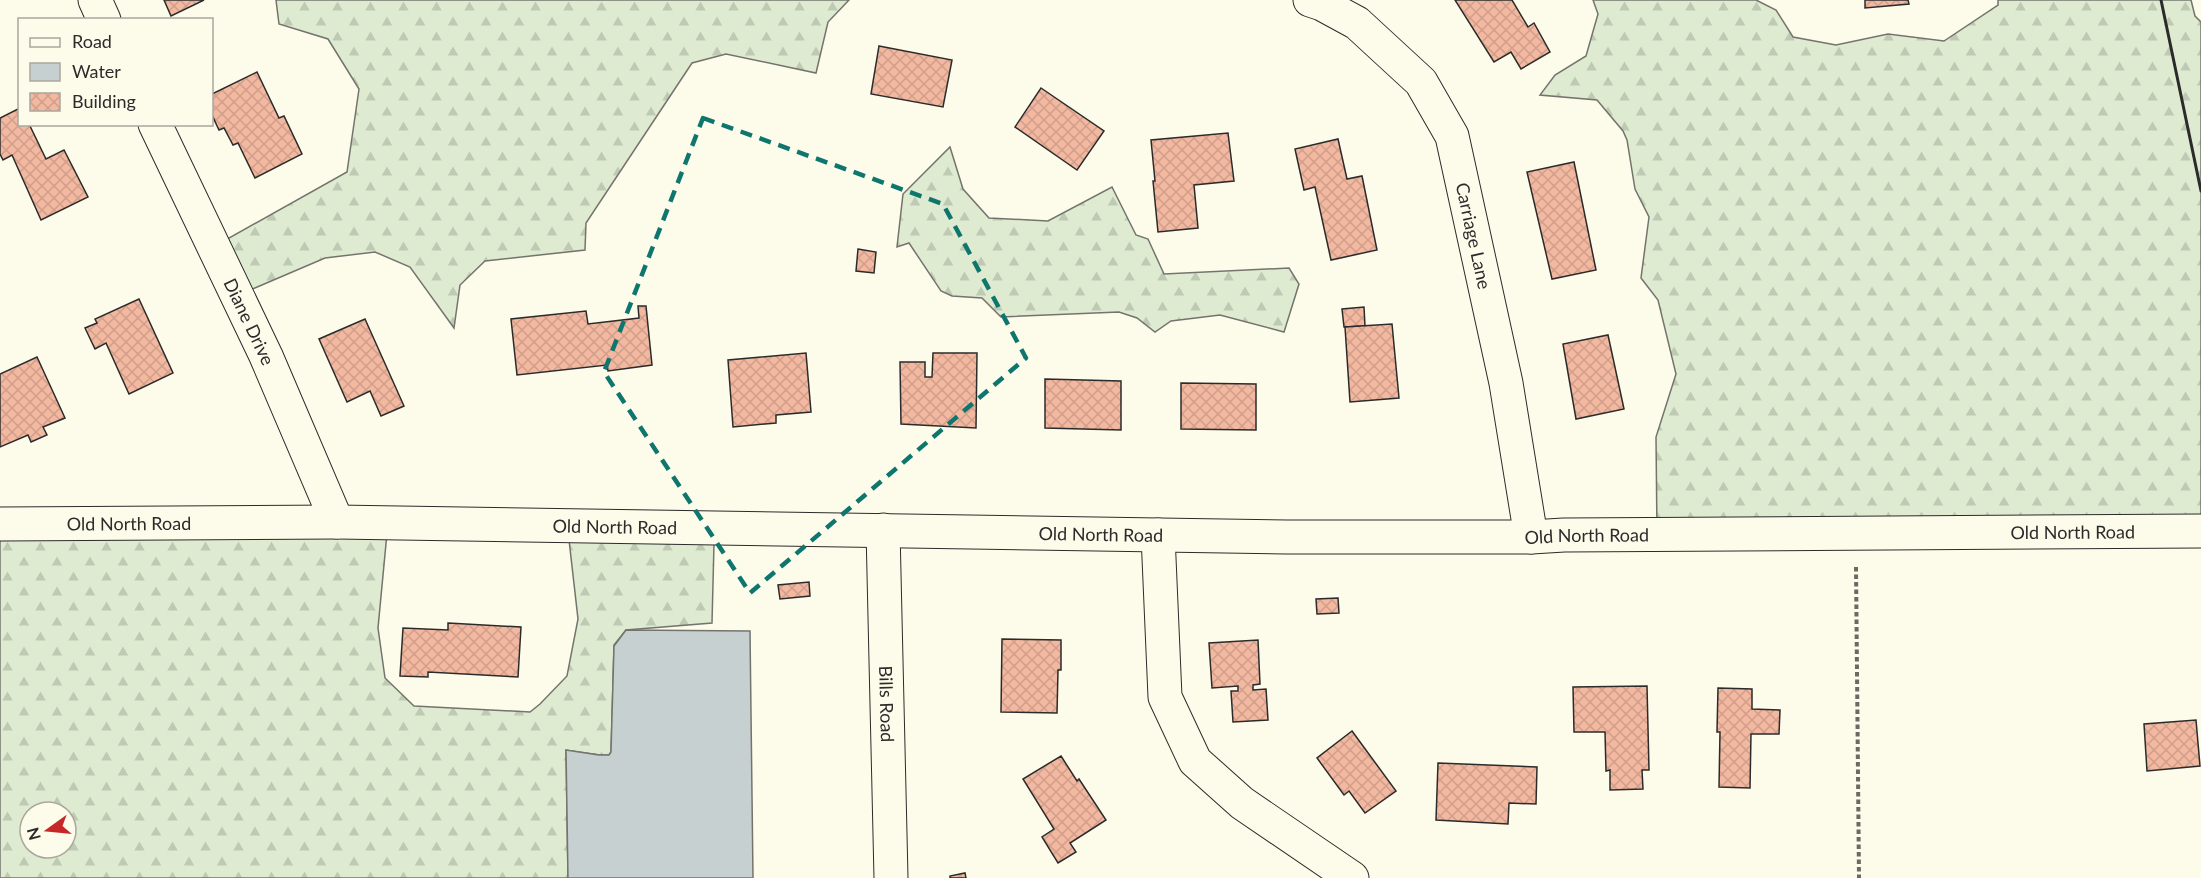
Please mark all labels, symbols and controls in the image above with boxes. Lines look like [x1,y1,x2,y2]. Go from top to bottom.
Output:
legend [18,18,213,126]
text: Road [72,30,112,52]
text: Water [72,60,121,82]
text: Building [72,90,136,112]
street label: Carriage Lane [1451,181,1496,291]
street label: Diane Drive [219,274,280,368]
street label: Old North Road [67,512,191,535]
street label: Old North Road [553,514,677,538]
street label: Old North Road [2010,520,2135,543]
street label: Old North Road [1038,522,1163,546]
street label: Old North Road [1524,523,1649,548]
street label: Bills Road [875,665,899,743]
north arrow [18,800,78,860]
text: N [22,826,44,842]

